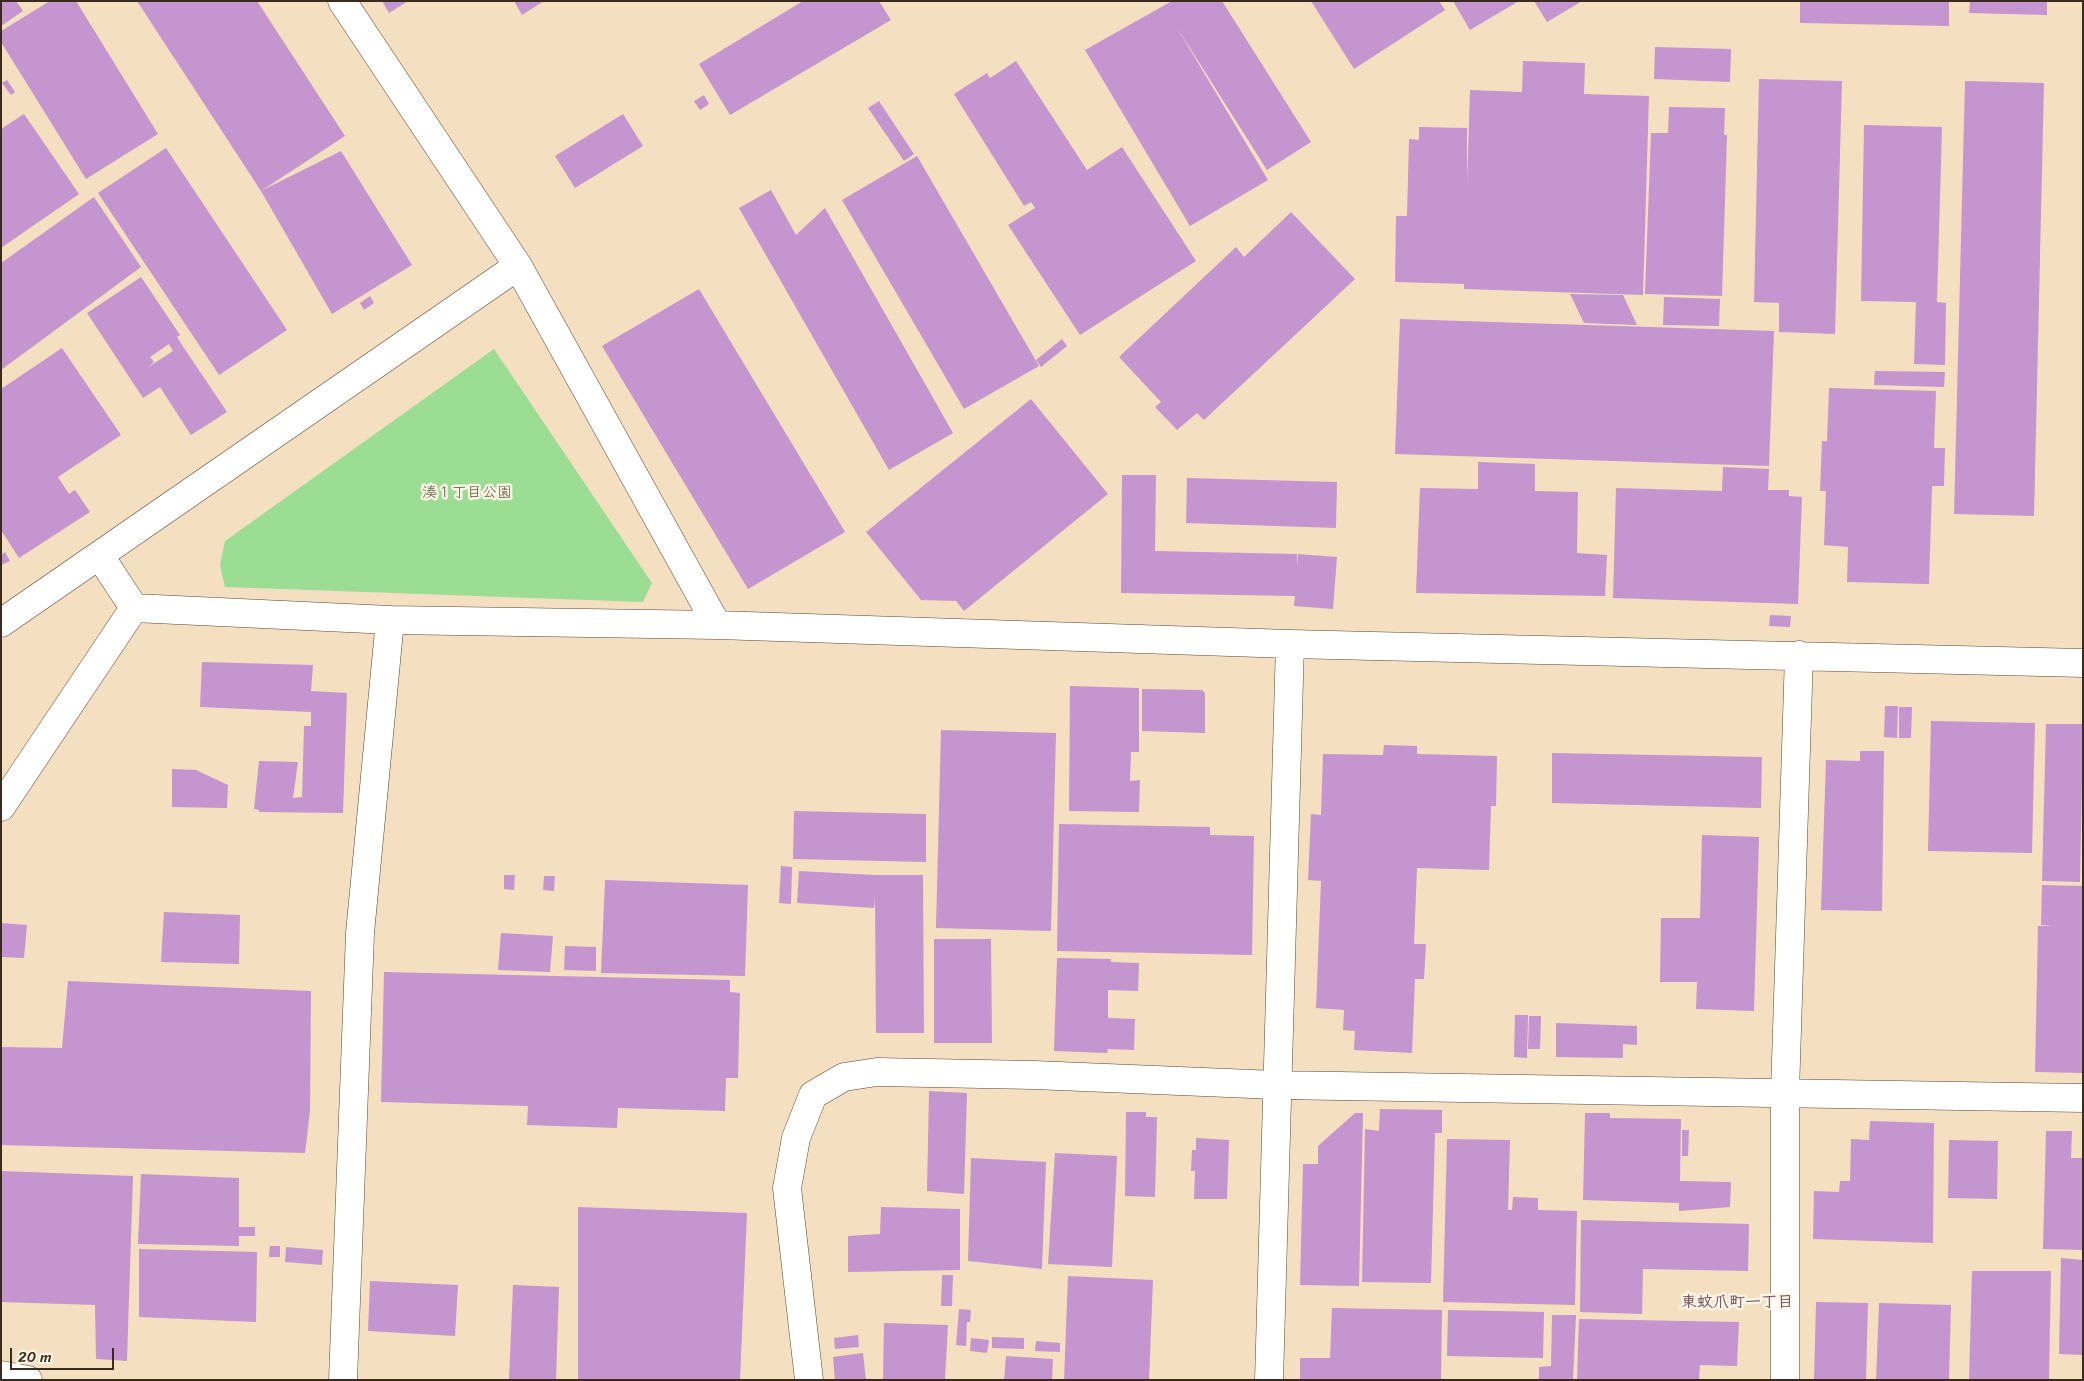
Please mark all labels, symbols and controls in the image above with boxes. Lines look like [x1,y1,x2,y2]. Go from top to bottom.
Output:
park label: 湊１丁目公園 [422,484,512,502]
district label: 東蚊爪町一丁目 [1681,1293,1793,1313]
scale bar [12,1338,116,1370]
text: 20 m [18,1344,52,1370]

